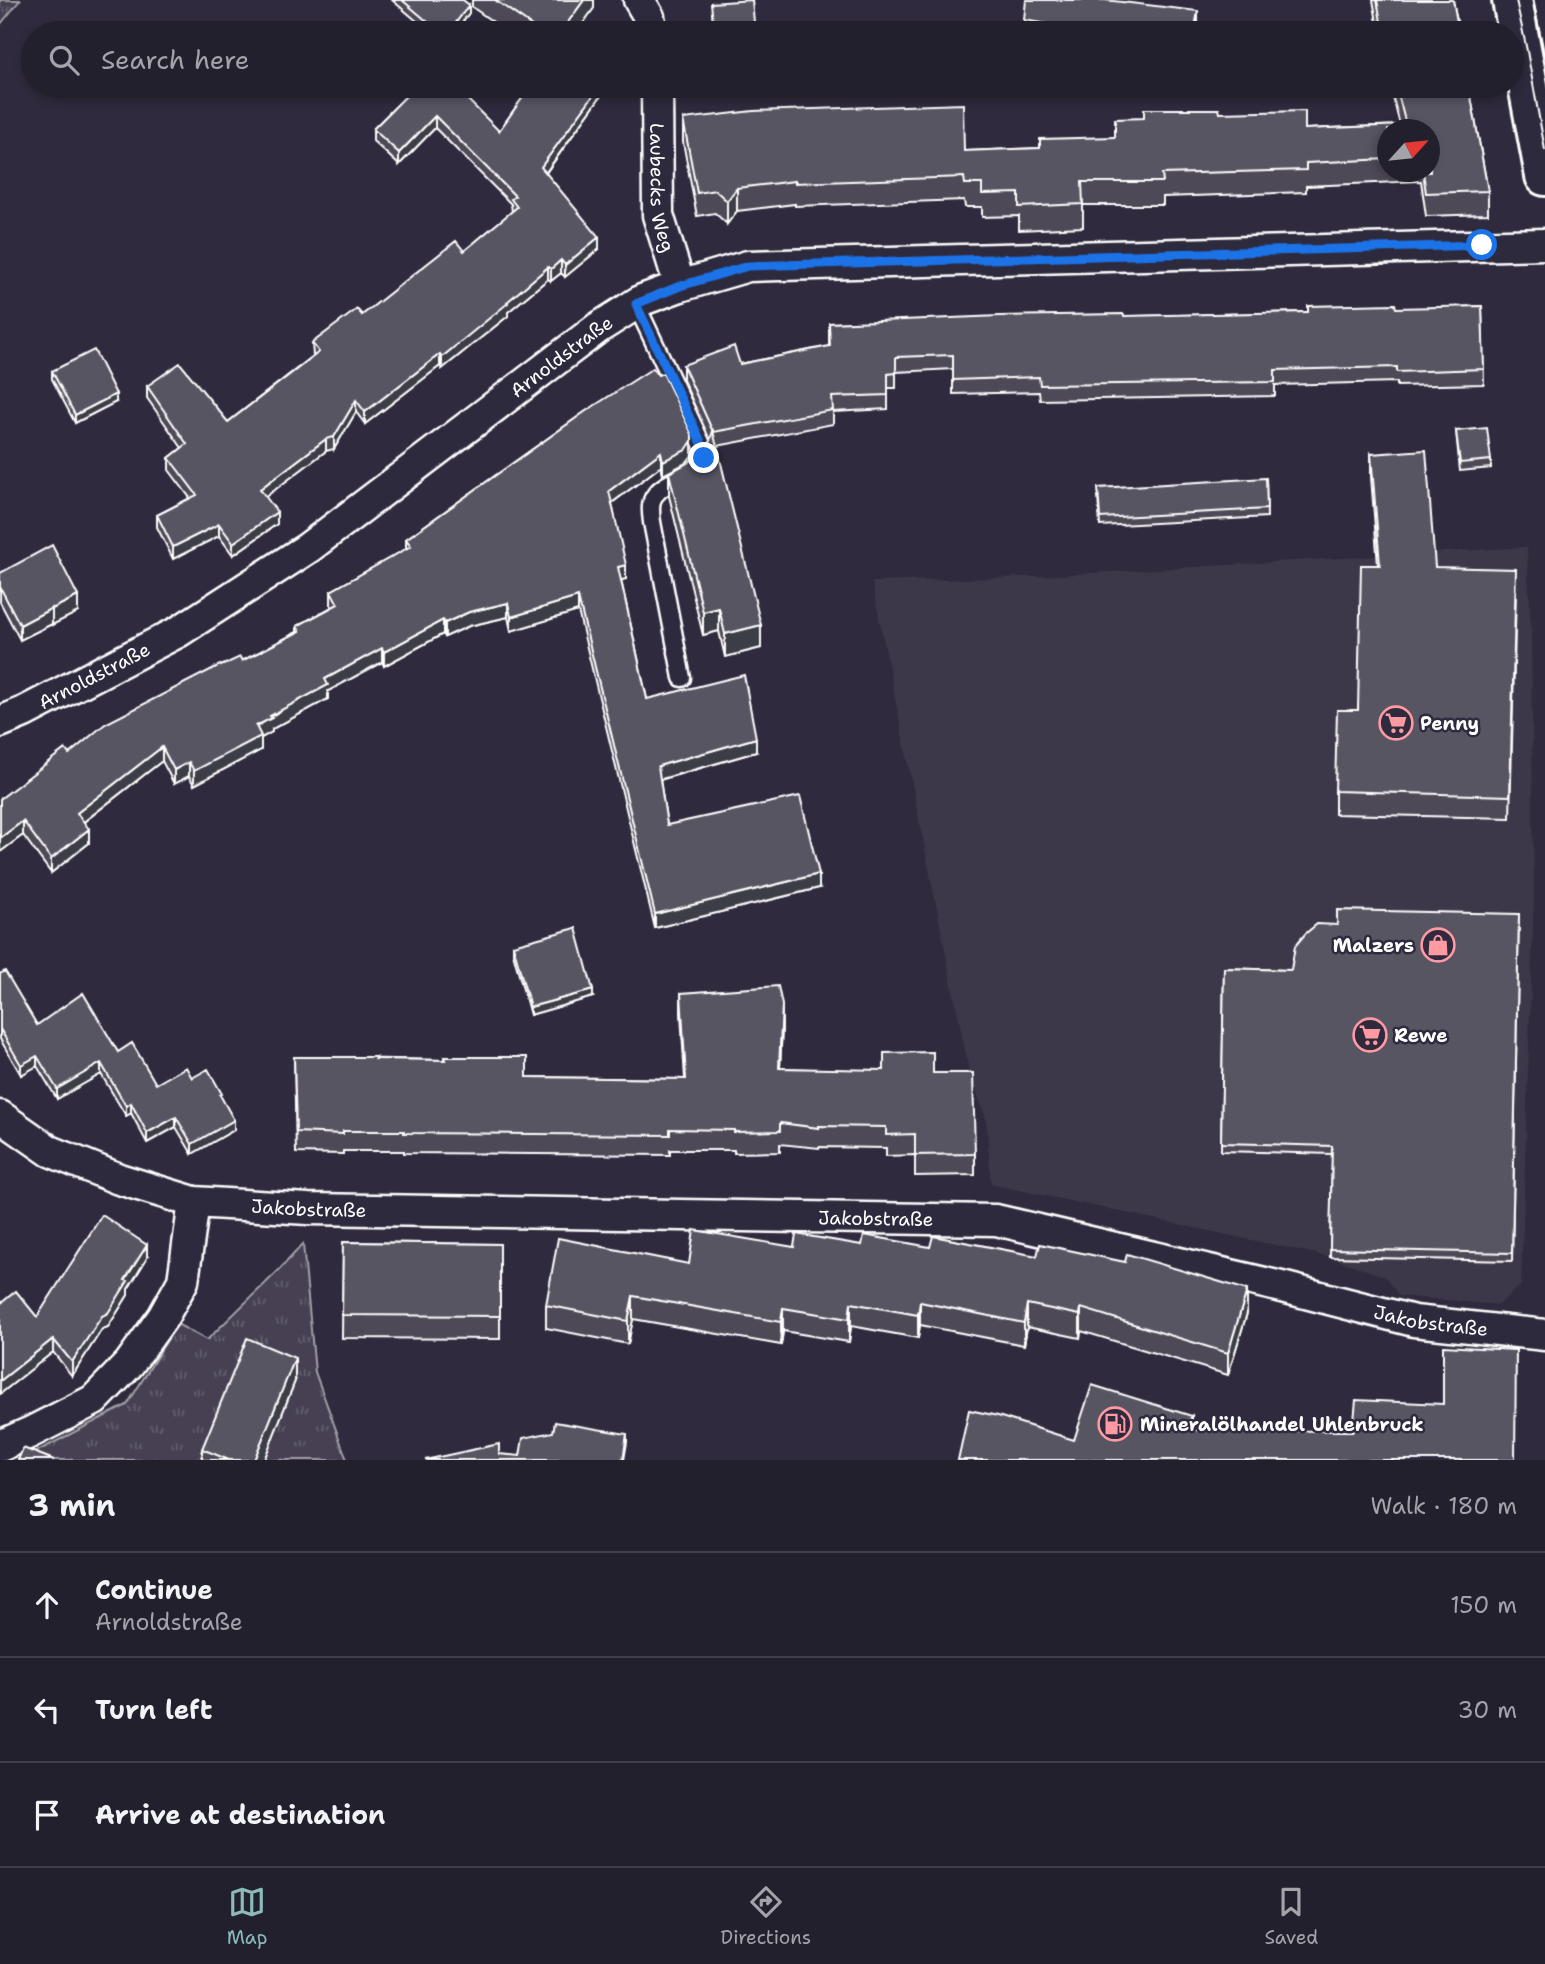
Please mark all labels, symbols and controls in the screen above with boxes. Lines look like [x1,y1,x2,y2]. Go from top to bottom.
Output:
search box [21,21,1524,98]
icon: search [45,41,83,79]
text: Search here [101,42,250,77]
north arrow [1377,119,1440,182]
street label: Laubecks Weg [644,123,681,255]
route start [1466,229,1497,260]
street label: Arnoldstraße [505,310,617,403]
route end [688,442,719,473]
street label: Arnoldstraße [34,637,154,715]
supermarket icon: Penny [1377,704,1415,742]
place label: Penny [1420,711,1479,736]
shop icon: Malzers [1419,926,1457,964]
place label: Malzers [1333,933,1414,958]
supermarket icon: Rewe [1351,1016,1389,1054]
place label: Rewe [1394,1023,1448,1048]
street label: Jakobstraße [250,1194,367,1223]
street label: Jakobstraße [818,1205,934,1232]
street label: Jakobstraße [1371,1299,1489,1342]
fuel station icon: Mineralölhandel Uhlenbruck [1096,1405,1134,1443]
place label: Mineralölhandel Uhlenbruck [1140,1412,1424,1437]
text: 3 min [28,1485,115,1526]
text: Walk · 180 m [1371,1491,1517,1521]
text: Continue [95,1572,213,1607]
icon: ahead [28,1586,66,1624]
text: 150 m [1450,1590,1517,1620]
text: Arnoldstraße [95,1607,243,1637]
icon: left [28,1691,66,1729]
text: Turn left [95,1692,212,1727]
text: 30 m [1458,1695,1517,1725]
icon: arrive [28,1796,66,1834]
text: Arrive at destination [95,1797,385,1832]
tab: Map [227,1883,267,1950]
tab: Directions [721,1883,811,1950]
tab: Saved [1264,1883,1318,1950]

